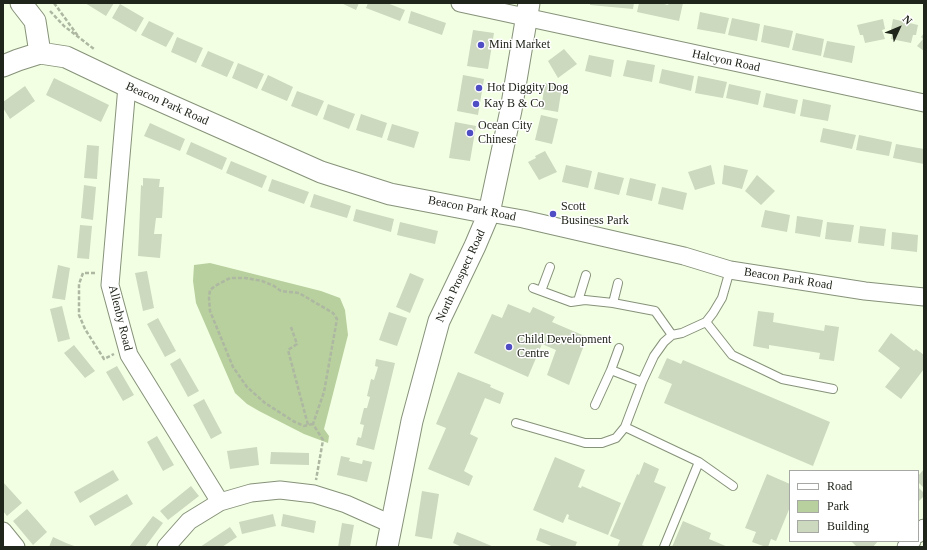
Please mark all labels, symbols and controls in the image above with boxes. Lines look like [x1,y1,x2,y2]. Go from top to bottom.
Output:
north arrow [879,8,919,48]
text: N [901,13,915,27]
place label: Mini Market [489,38,550,52]
marker: Mini Market [476,40,486,50]
street label: Halcyon Road [691,47,761,75]
street label: Beacon Park Road [123,79,211,129]
place label: Hot Diggity Dog [487,81,568,95]
marker: Hot Diggity Dog [474,83,484,93]
place label: Kay B & Co [484,97,544,111]
marker: Kay B & Co [471,99,481,109]
place label: Ocean City Chinese [478,119,532,147]
marker: Ocean City Chinese [465,128,475,138]
street label: Beacon Park Road [427,193,517,225]
place label: Scott Business Park [561,200,629,228]
marker: Scott Business Park [548,209,558,219]
street label: North Prospect Road [433,227,489,325]
street label: Beacon Park Road [743,265,833,293]
street label: Allenby Road [105,284,135,352]
place label: Child Development Centre [517,333,611,361]
marker: Child Development Centre [504,342,514,352]
legend [789,470,919,542]
text: Road [827,479,852,493]
text: Park [827,499,849,513]
text: Building [827,519,869,533]

